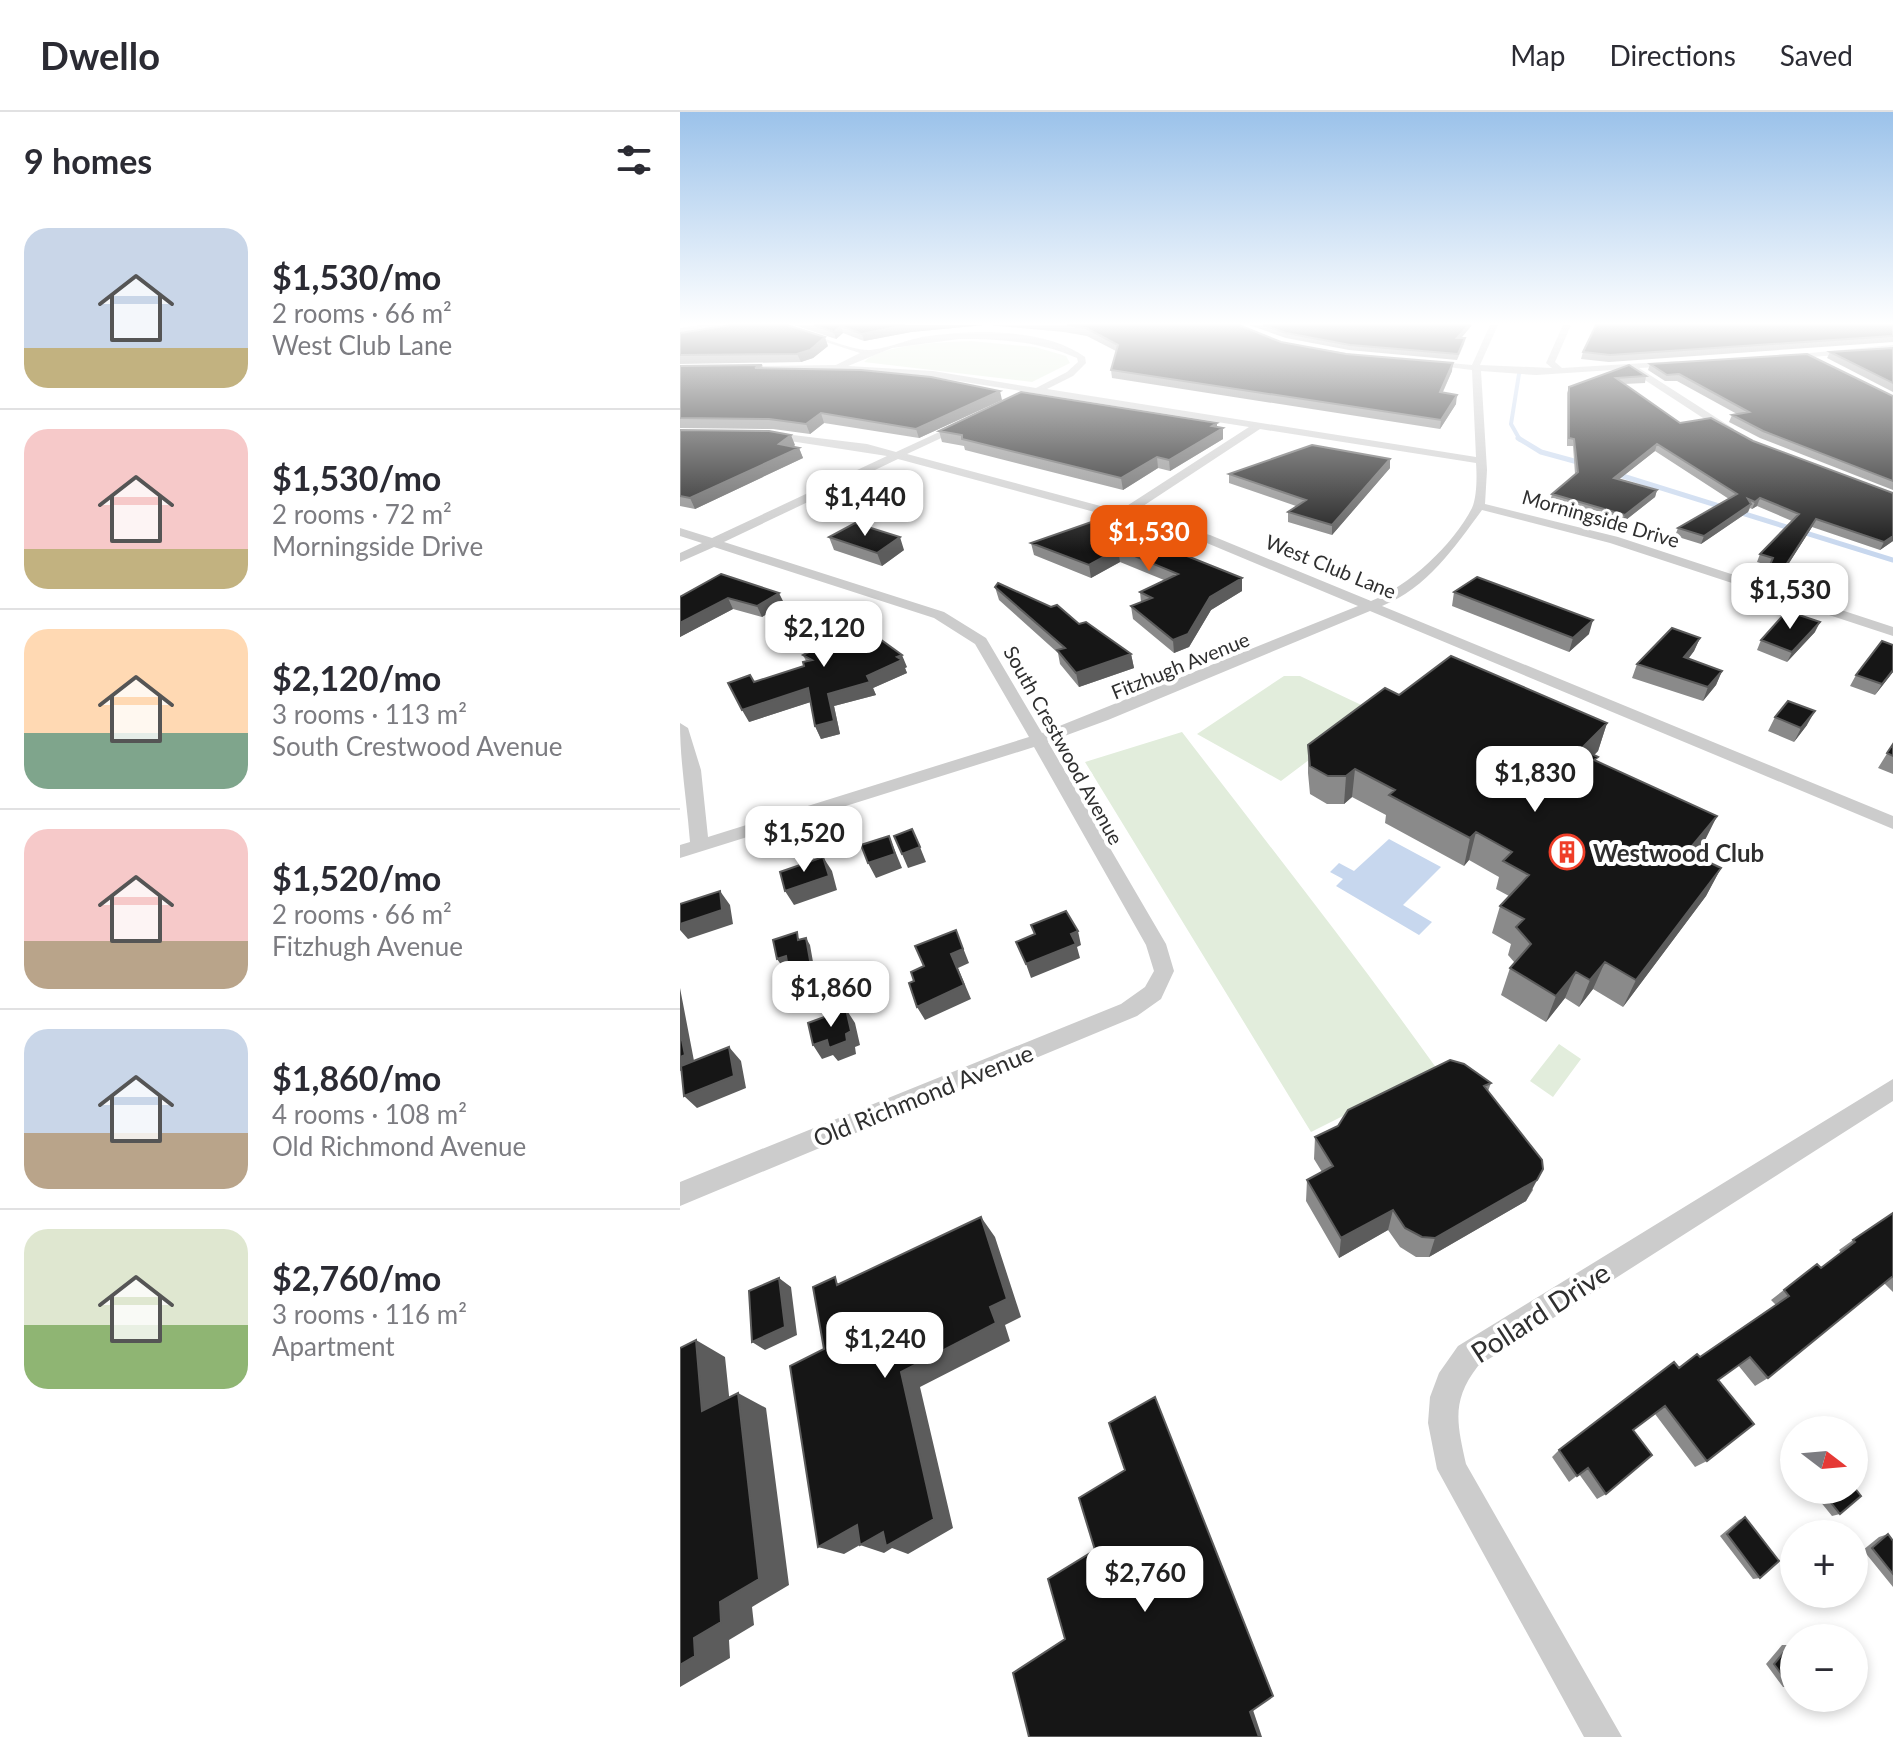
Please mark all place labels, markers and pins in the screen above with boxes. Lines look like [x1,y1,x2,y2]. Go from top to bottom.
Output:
pin: $1,440 [800,470,930,538]
pin: $1,530 [1084,505,1214,573]
pin: $1,530 [1725,563,1855,631]
pin: $2,120 [759,601,889,669]
pin: $1,830 [1470,746,1600,814]
pin: $1,520 [739,806,869,874]
building icon: Westwood Club [1548,833,1586,871]
place label: Westwood Club [1593,838,1764,867]
pin: $1,860 [766,961,896,1029]
pin: $1,240 [820,1312,950,1380]
pin: $2,760 [1080,1546,1210,1614]

